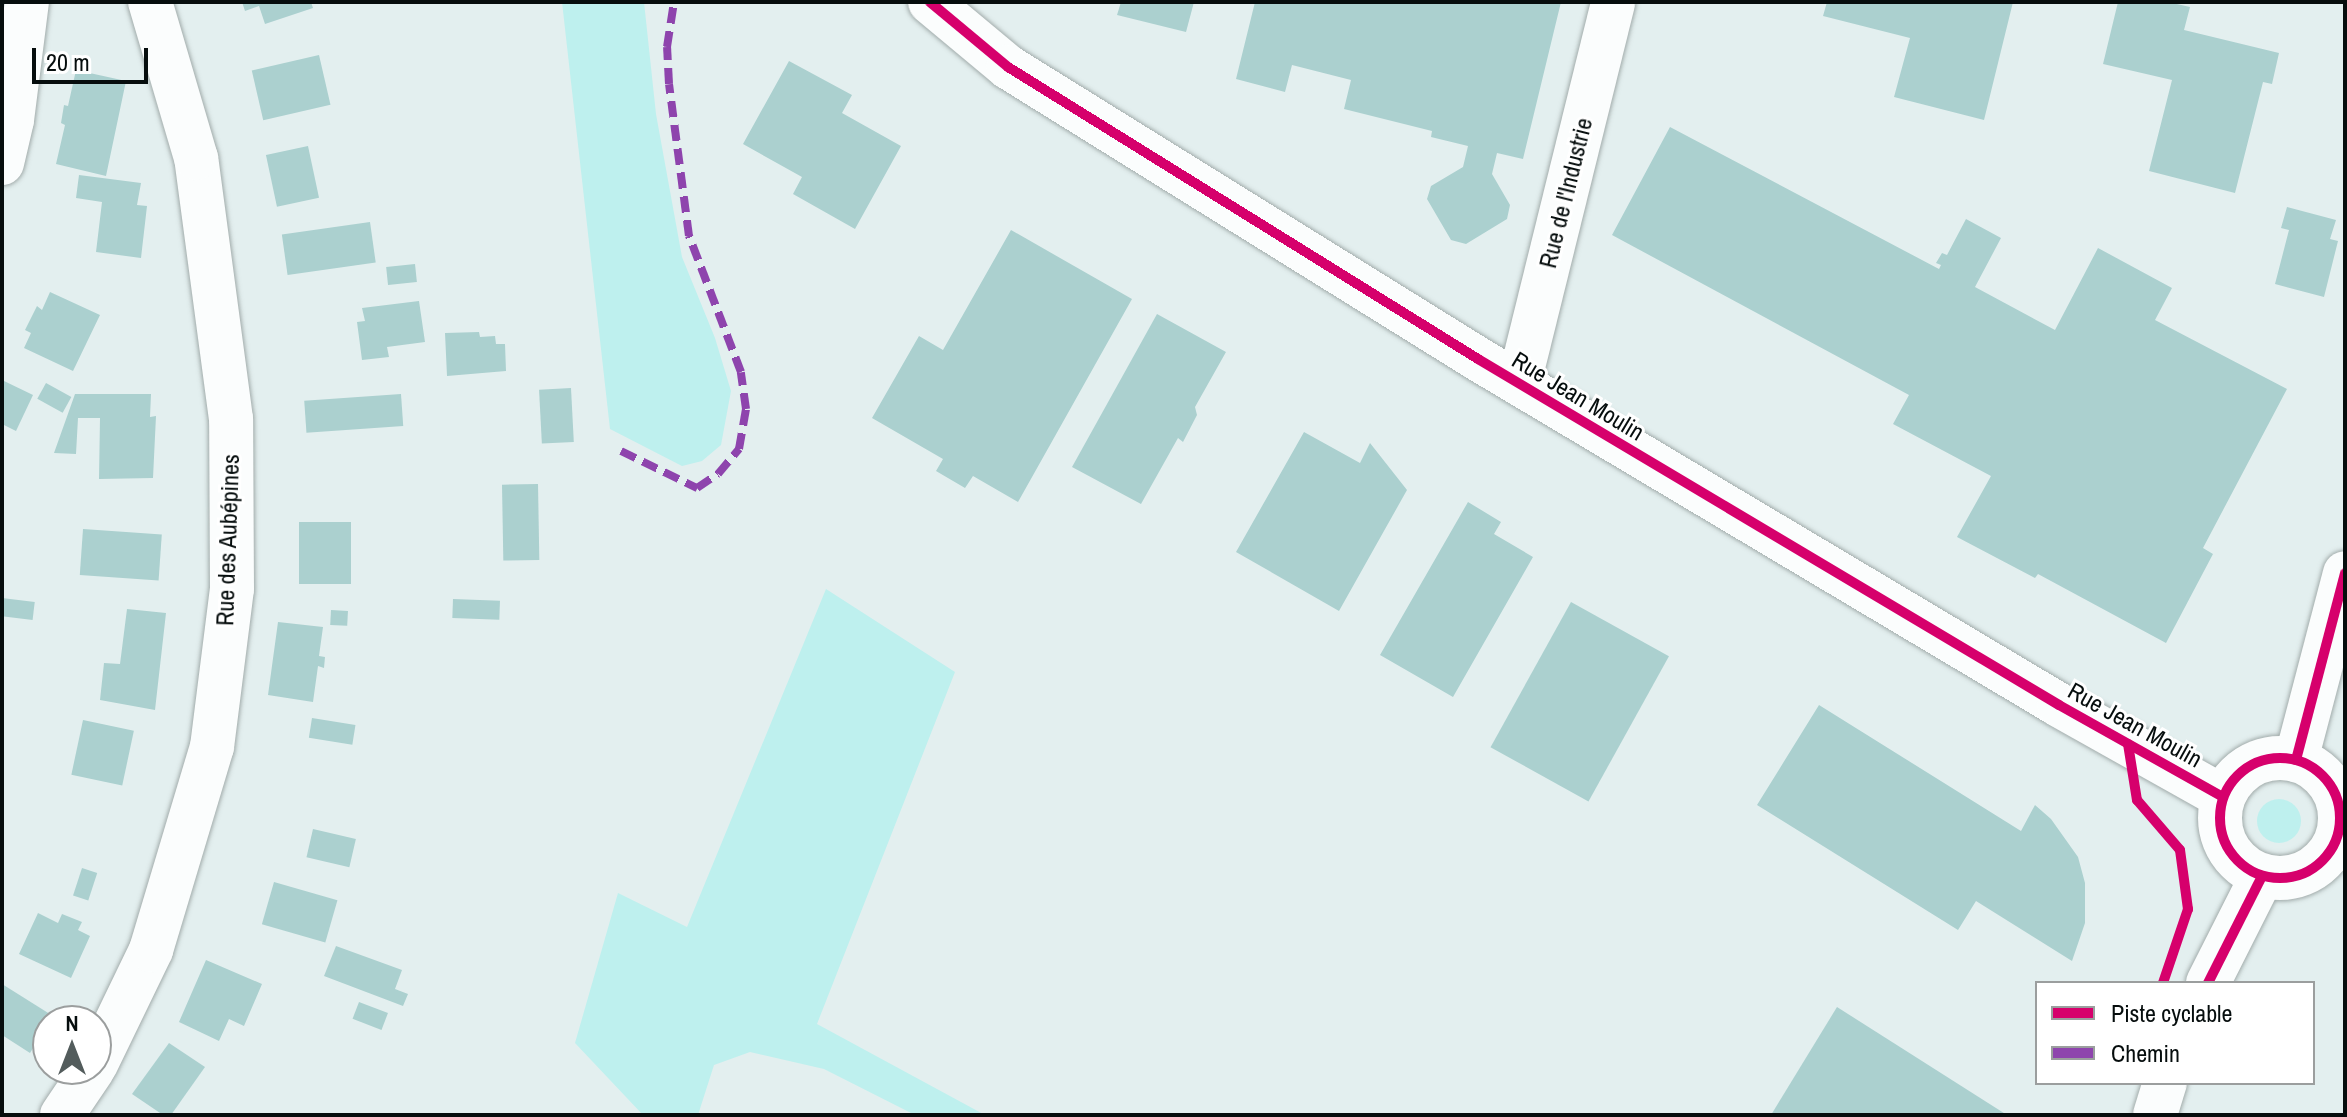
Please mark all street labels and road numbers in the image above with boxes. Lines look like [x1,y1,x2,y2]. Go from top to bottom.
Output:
street label: Rue de l'Industrie [1533,115,1599,271]
street label: Rue Jean Moulin [1507,345,1649,447]
street label: Rue des Aubépines [211,453,245,627]
street label: Rue Jean Moulin [2063,676,2207,774]

